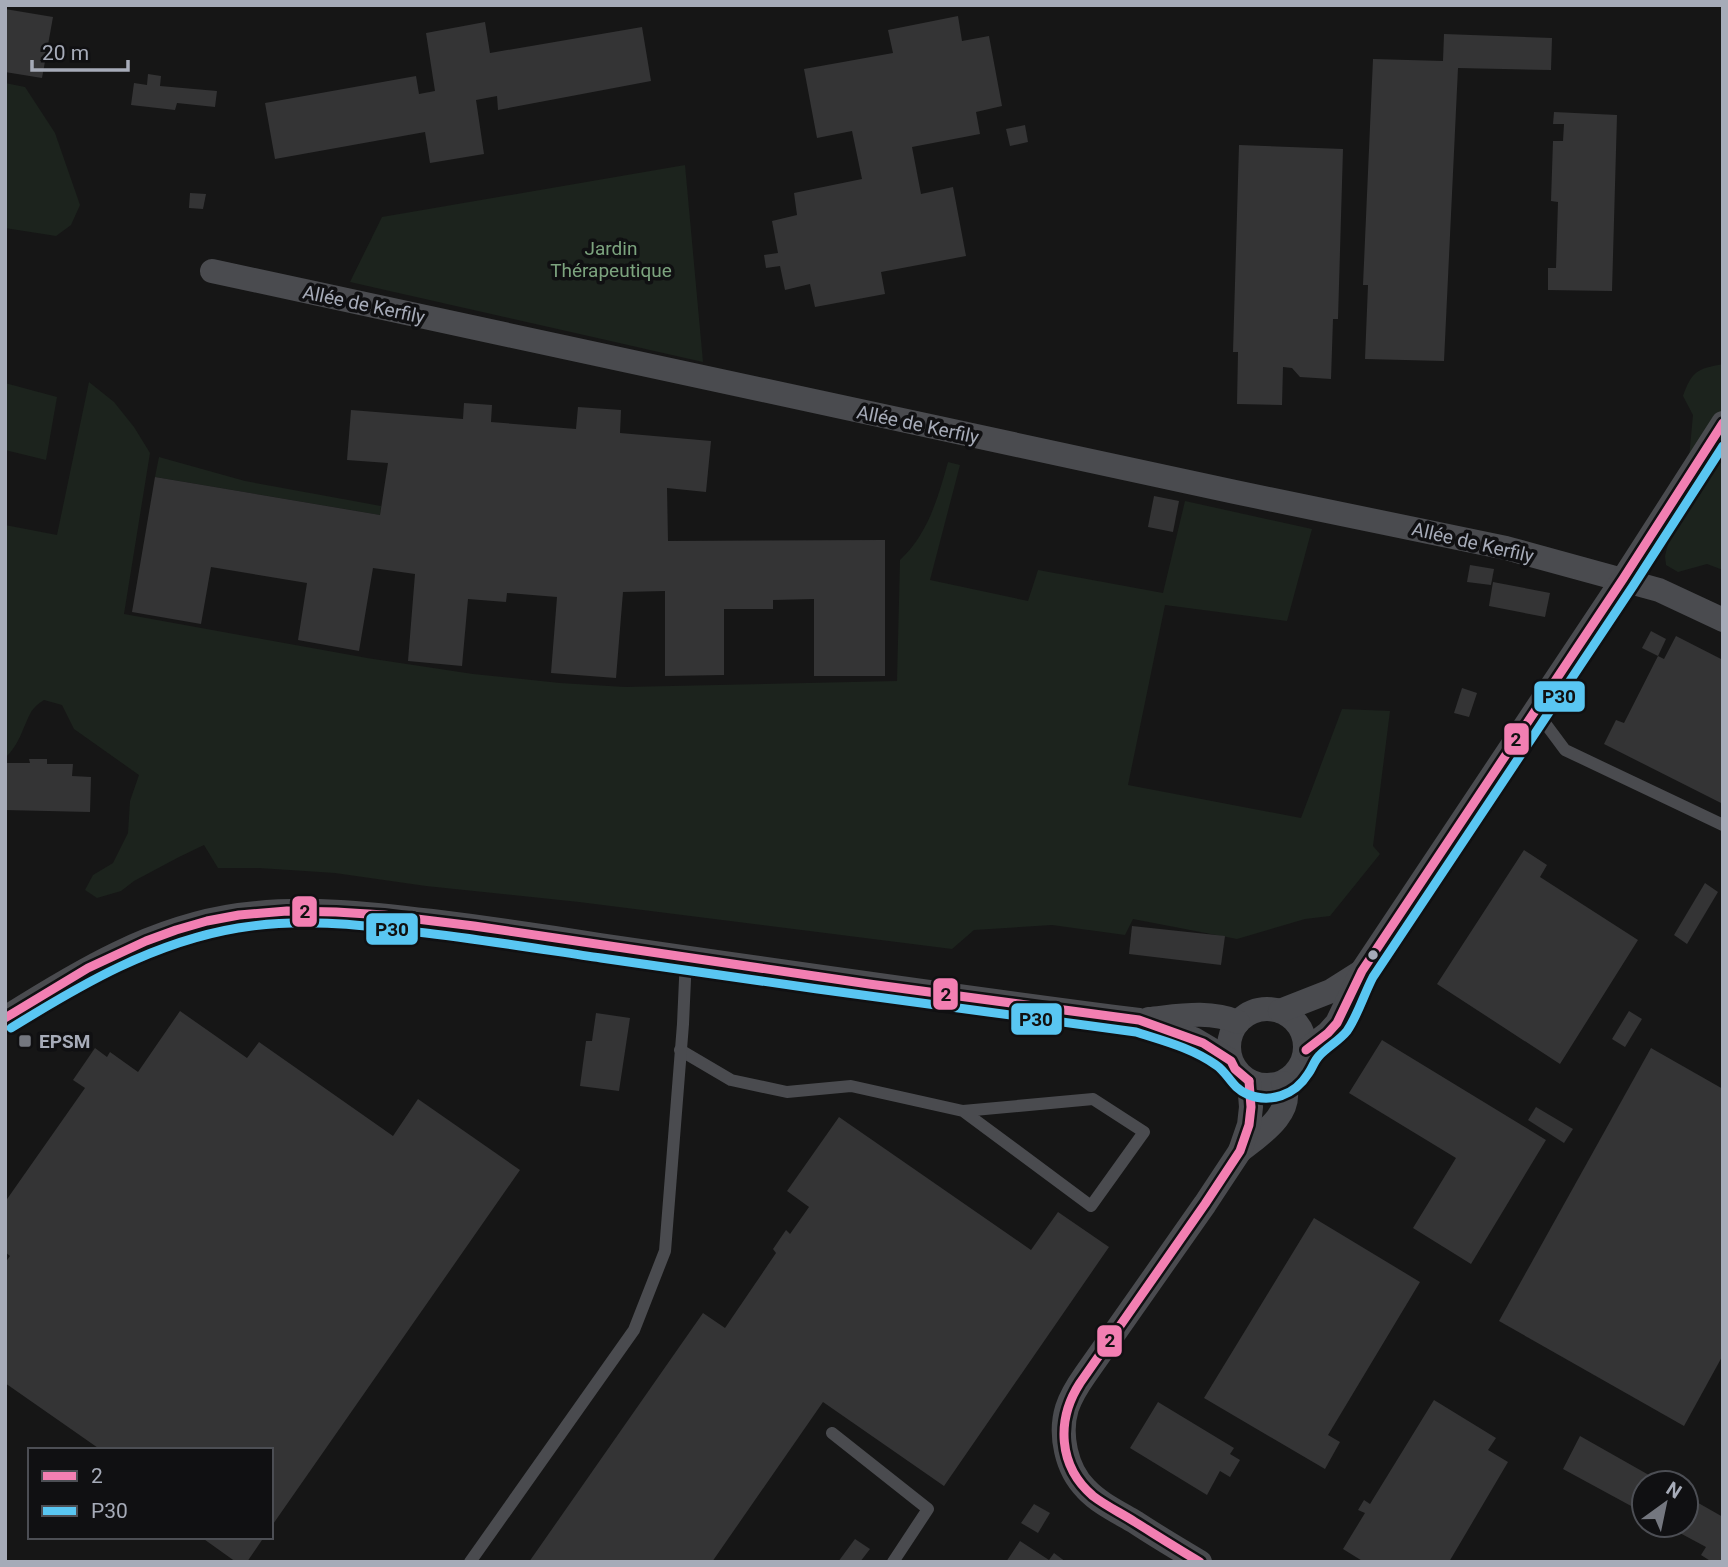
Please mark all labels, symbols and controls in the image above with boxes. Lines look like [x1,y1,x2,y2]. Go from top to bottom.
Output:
scale bar [32,28,128,72]
text: 20 m [42,41,89,65]
park label: Jardin Thérapeutique [550,237,672,282]
street label: Allée de Kerfily [301,280,427,329]
street label: Allée de Kerfily [855,400,981,449]
street label: Allée de Kerfily [1410,517,1536,568]
line badge: P30 [1533,680,1586,713]
text: P30 [1542,685,1576,708]
line badge: 2 [1503,722,1530,756]
text: 2 [1511,728,1522,751]
line badge: 2 [291,895,318,928]
text: 2 [300,900,311,923]
line badge: P30 [365,912,419,946]
text: P30 [375,918,409,941]
unlabelled marker [1366,948,1380,962]
line badge: 2 [932,977,959,1011]
text: 2 [941,983,952,1006]
line badge: P30 [1010,1002,1063,1036]
text: P30 [1019,1008,1053,1031]
place label: EPSM [39,1030,90,1053]
marker: EPSM [17,1033,33,1049]
line badge: 2 [1096,1324,1123,1358]
text: 2 [1105,1329,1116,1352]
legend [28,1448,273,1539]
text: 2 [91,1464,103,1488]
north arrow [1630,1469,1700,1539]
text: N [1662,1477,1686,1503]
text: P30 [91,1499,128,1523]

